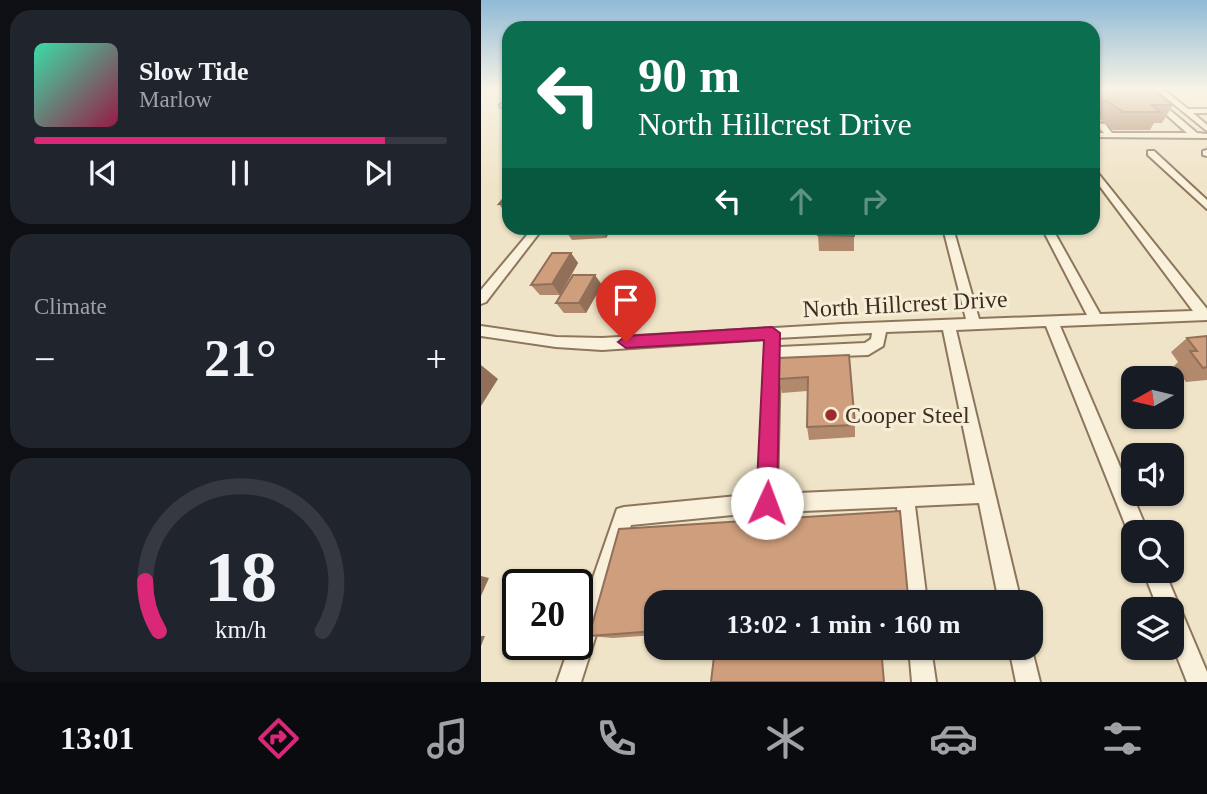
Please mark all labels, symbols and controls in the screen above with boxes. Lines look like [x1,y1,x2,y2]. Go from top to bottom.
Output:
text: 90 m [638,48,740,103]
icon: left [523,49,614,140]
text: Slow Tide [139,57,249,86]
text: Marlow [139,87,212,112]
text: North Hillcrest Drive [638,106,912,142]
icon: previous [84,154,122,192]
icon: pause [221,154,259,192]
icon: next [359,154,397,192]
icon: left [709,182,747,220]
icon: ahead [782,182,820,220]
icon: right [855,182,893,220]
pin [596,270,656,342]
icon: arrive [607,281,645,319]
street label: North Hillcrest Drive [802,286,1008,322]
text: Climate [34,294,107,319]
text: 21° [204,330,277,387]
text: − [34,338,55,380]
text: + [426,338,447,380]
north arrow [1121,366,1185,429]
map controls [1121,366,1184,660]
place label: Cooper Steel [845,402,970,428]
marker: Cooper Steel [823,407,839,423]
button: sound [1121,443,1184,506]
position arrow [730,466,804,540]
button: search [1121,520,1184,583]
text: 18 [204,536,277,617]
speed limit sign: 20 [502,569,593,660]
button: layers [1121,597,1184,660]
text: 13:02 · 1 min · 160 m [727,610,961,639]
text: km/h [215,616,267,643]
icon: directions [254,714,303,763]
icon: music [423,714,472,763]
icon: phone [592,714,641,763]
icon: climate [761,714,810,763]
icon: car [929,714,978,763]
icon: filters [1098,714,1147,763]
text: 13:01 [60,720,135,756]

